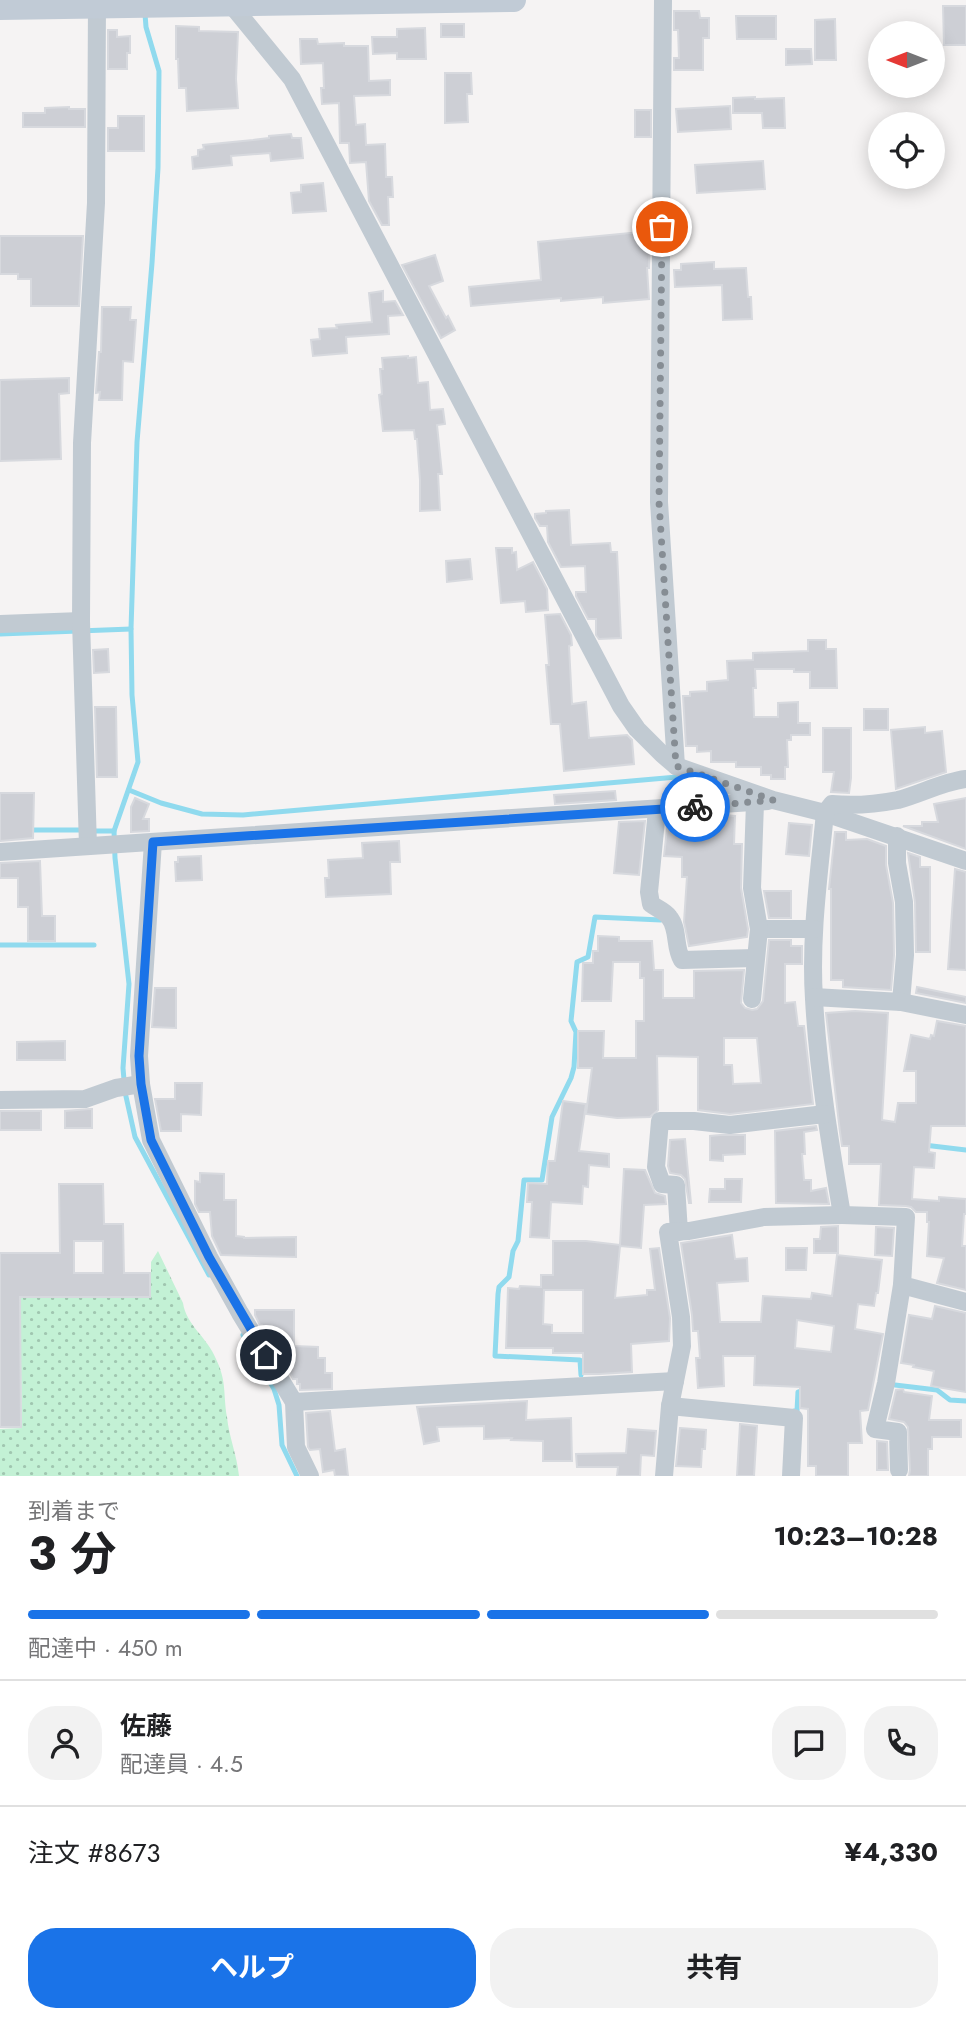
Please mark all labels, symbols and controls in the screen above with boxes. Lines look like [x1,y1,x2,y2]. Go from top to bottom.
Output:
north arrow [868,21,945,98]
map controls [868,21,945,189]
button: locate [868,112,945,189]
pin [632,197,692,257]
icon: bag [643,208,681,246]
courier [660,772,730,842]
icon: bike [676,788,714,826]
pin [236,1325,296,1385]
icon: home [247,1336,285,1374]
text: 到着まで [28,1494,120,1528]
text: 10:23–10:28 [773,1517,938,1555]
text: 3 分 [28,1521,116,1587]
text: 配達中 · 450 m [28,1631,183,1665]
button: person [28,1706,102,1780]
button: chat [772,1706,846,1780]
button: phone [864,1706,938,1780]
text: 佐藤 [120,1707,172,1745]
text: 配達員 · 4.5 [120,1747,243,1781]
text: ¥4,330 [845,1833,938,1871]
text: 注文 #8673 [28,1834,161,1872]
button: ヘルプ [28,1928,476,2008]
button: 共有 [490,1928,938,2008]

